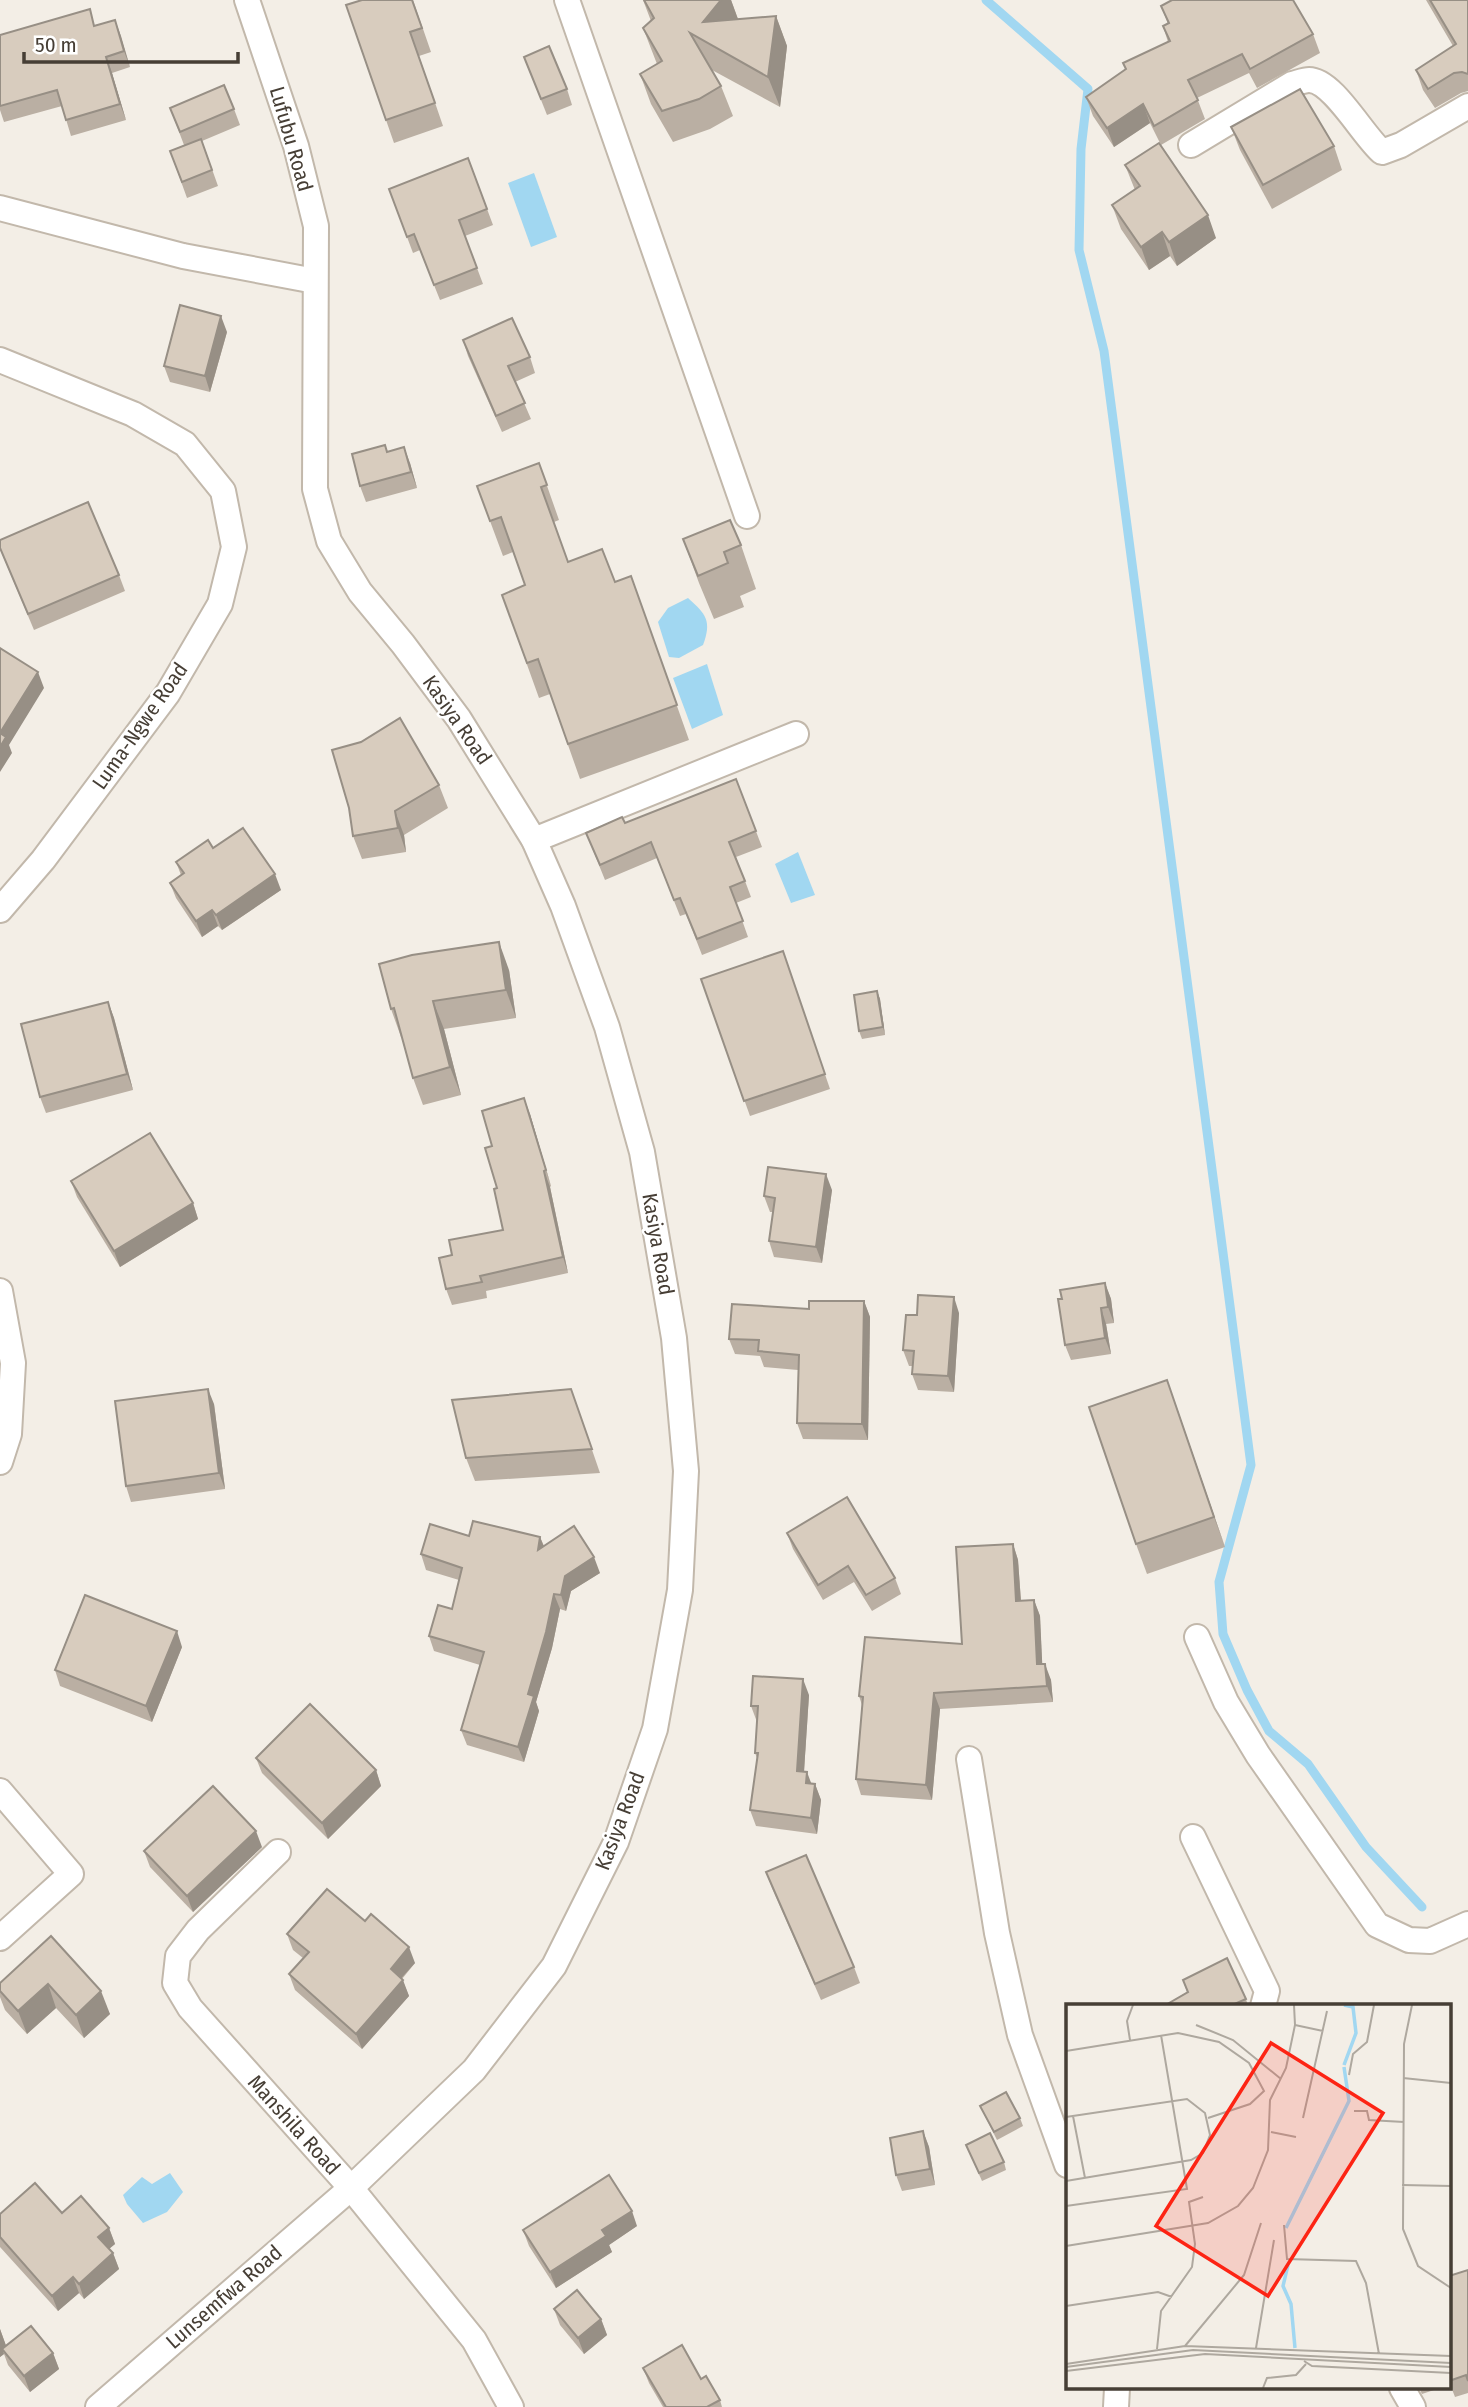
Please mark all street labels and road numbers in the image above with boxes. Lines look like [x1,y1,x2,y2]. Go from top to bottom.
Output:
street label: Lufubu Road [264,84,318,194]
street label: Luma-Ngwe Road [87,657,193,795]
street label: Kasiya Road [417,670,497,770]
street label: Kasiya Road [636,1191,680,1297]
street label: Kasiya Road [589,1768,651,1874]
street label: Manshila Road [242,2070,346,2180]
street label: Lunsemfwa Road [161,2240,287,2354]

